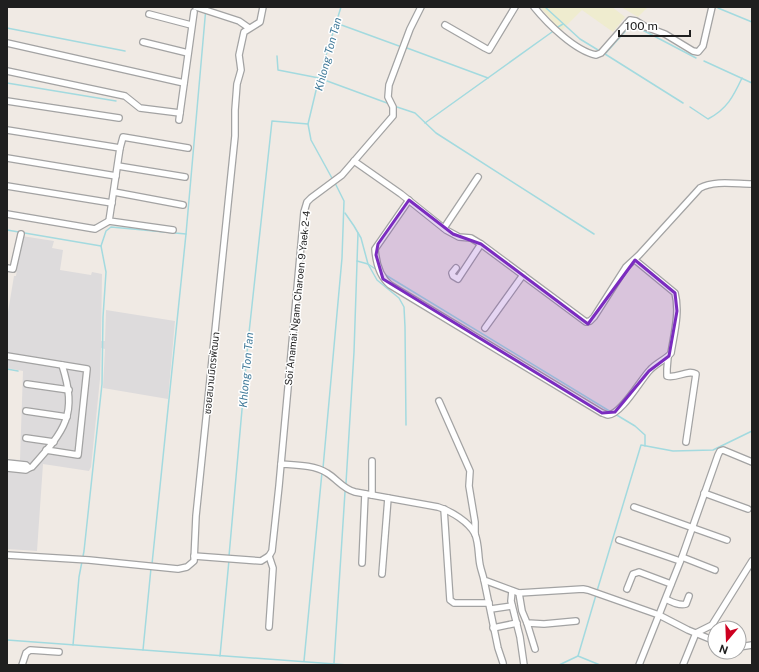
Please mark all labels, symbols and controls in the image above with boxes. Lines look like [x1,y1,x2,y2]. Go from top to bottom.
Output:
scale bar [619,12,690,38]
water label: Khlong Ton Tan [312,16,344,92]
text: 100 m [625,19,658,33]
street label: Soi Anamai Ngam Charoen 9 Yaek 2-4 [282,210,312,386]
street label: ซอยสมานมิตรพัฒนา [201,331,221,415]
water label: Khlong Ton Tan [237,332,255,408]
north arrow [707,620,747,660]
text: N [718,642,730,657]

